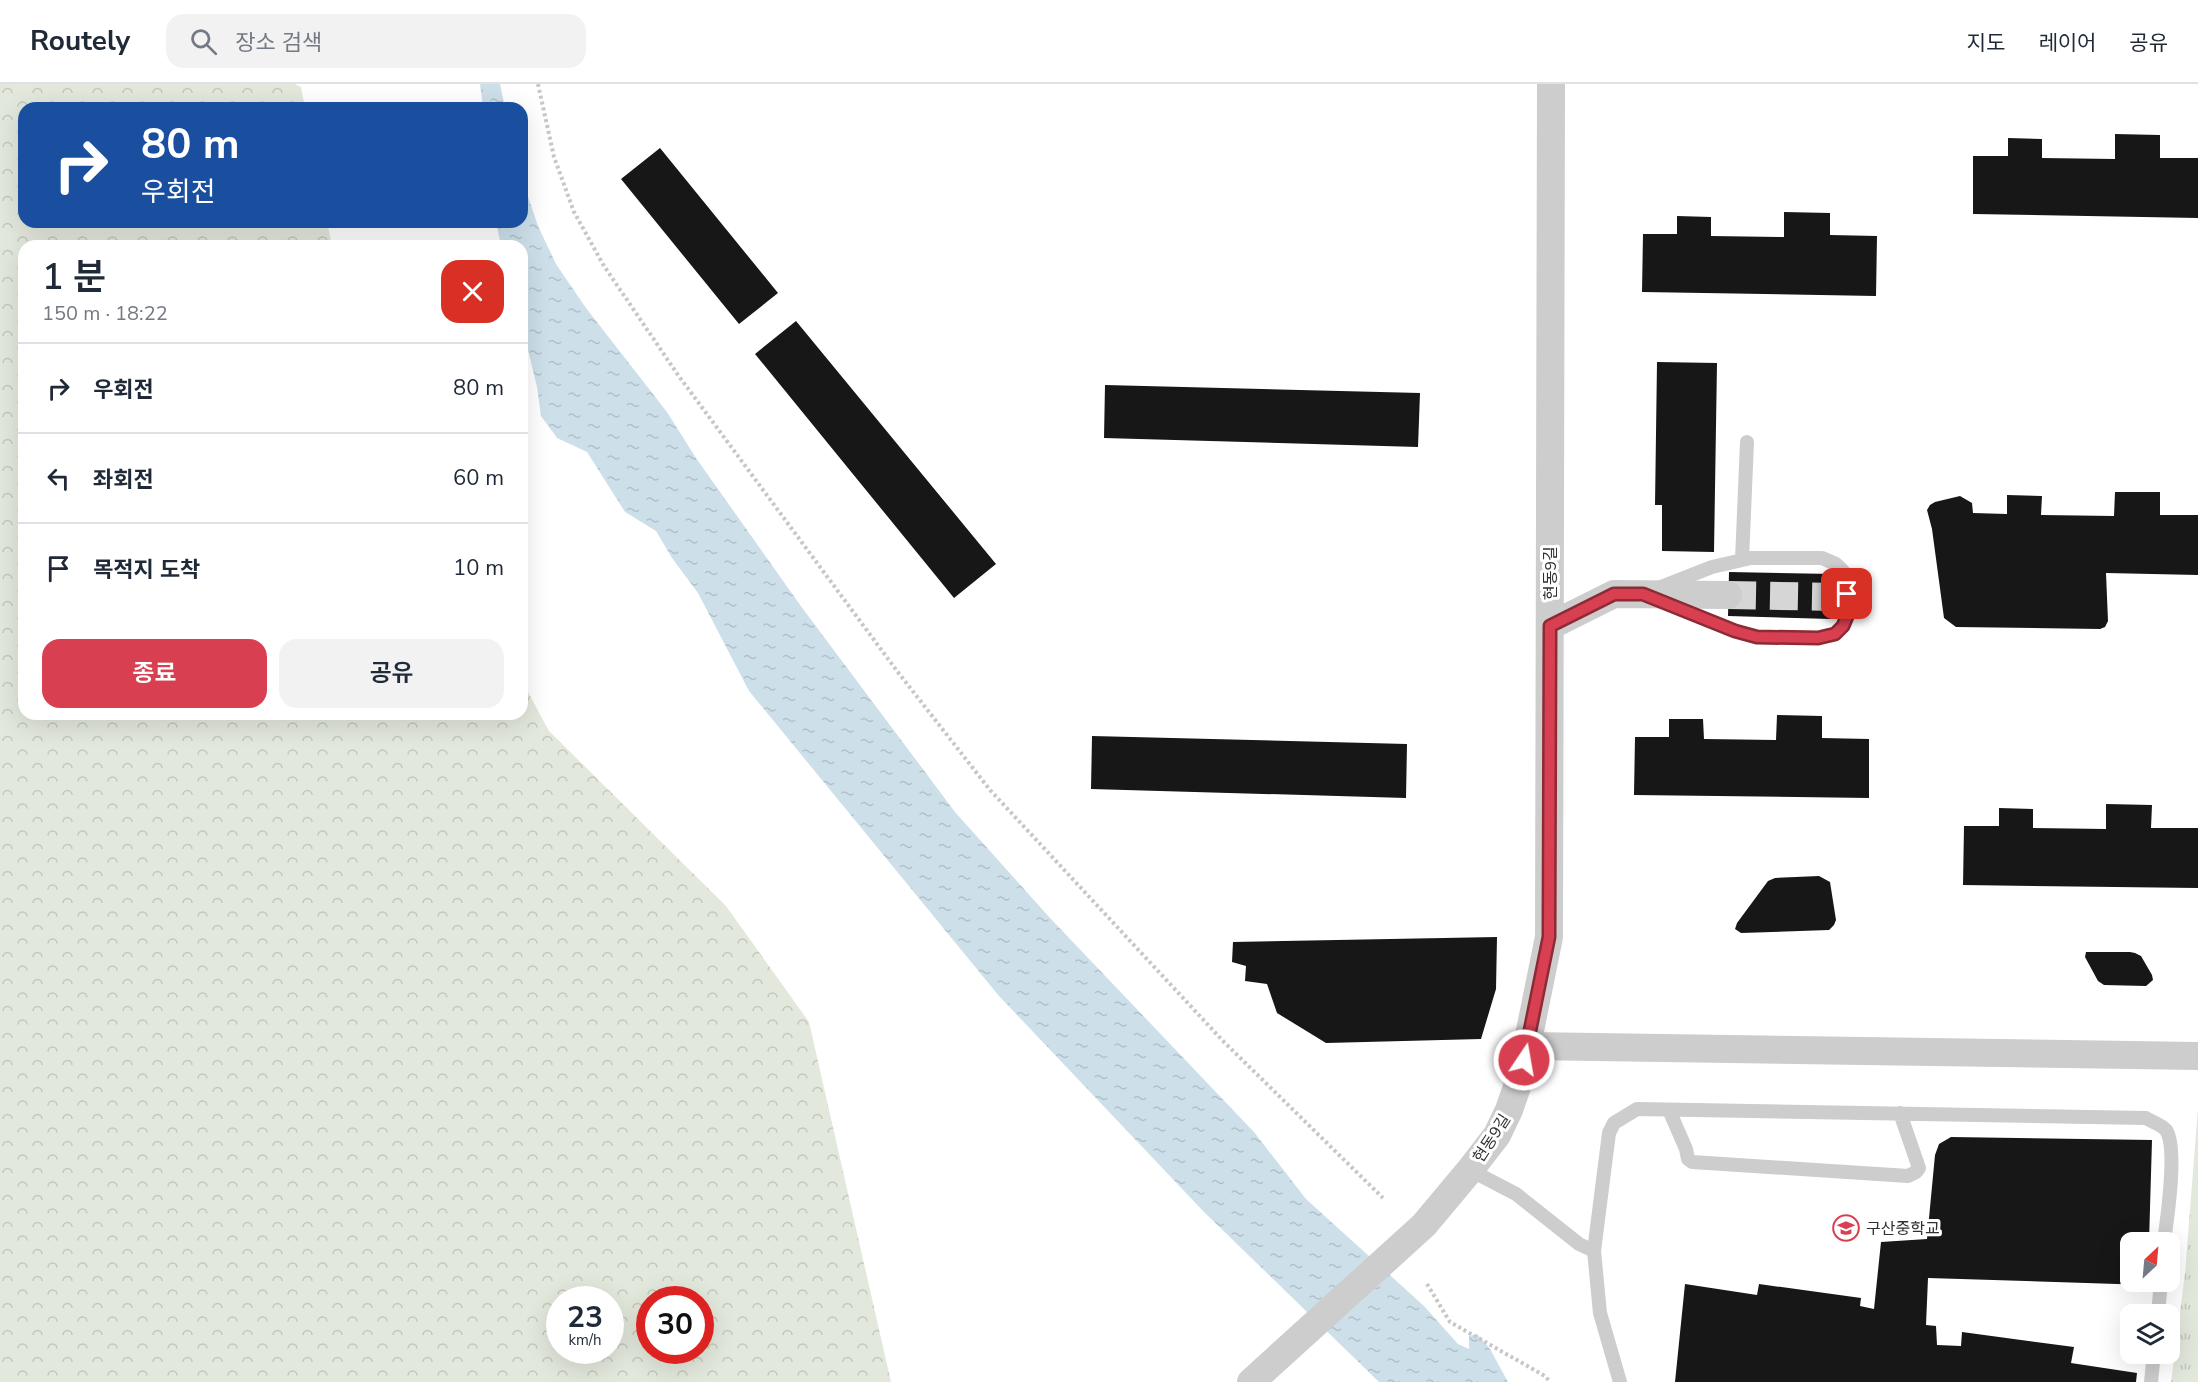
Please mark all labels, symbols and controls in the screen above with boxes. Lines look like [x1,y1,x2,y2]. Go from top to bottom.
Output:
search box [166,14,586,68]
text: Routely [30,22,130,60]
icon: search [187,25,220,58]
text: 장소 검색 [235,28,322,58]
text: 지도 [1967,29,2005,57]
text: 레이어 [2038,29,2096,57]
text: 공유 [2129,29,2168,57]
text: 80 m [141,116,240,173]
icon: right [42,126,120,204]
text: 우회전 [141,174,216,211]
text: 1 분 [42,253,106,302]
button: close [441,260,504,323]
text: 150 m · 18:22 [42,300,168,327]
icon: right [42,372,75,405]
text: 80 m [453,373,504,403]
text: 우회전 [93,375,154,405]
icon: left [42,462,75,495]
text: 60 m [453,463,504,493]
text: 좌회전 [93,465,154,495]
street label: 현동9길 [1540,546,1562,600]
icon: arrive [42,552,75,585]
text: 10 m [453,553,504,583]
text: 목적지 도착 [93,555,200,585]
pin [1821,568,1872,619]
icon: arrive [1830,577,1863,610]
button: 종료 [42,639,267,708]
button: 공유 [279,639,504,708]
position arrow [1492,1028,1556,1092]
street label: 현동9길 [1468,1110,1516,1167]
school or university icon: 구산중학교 [1831,1213,1861,1243]
place label: 구산중학교 [1866,1218,1940,1240]
north arrow [2120,1232,2180,1292]
map controls [2120,1232,2180,1364]
speed limit sign: 30 [636,1286,714,1364]
text: 23 [567,1297,603,1338]
button: layers [2120,1304,2180,1364]
text: km/h [568,1330,602,1350]

